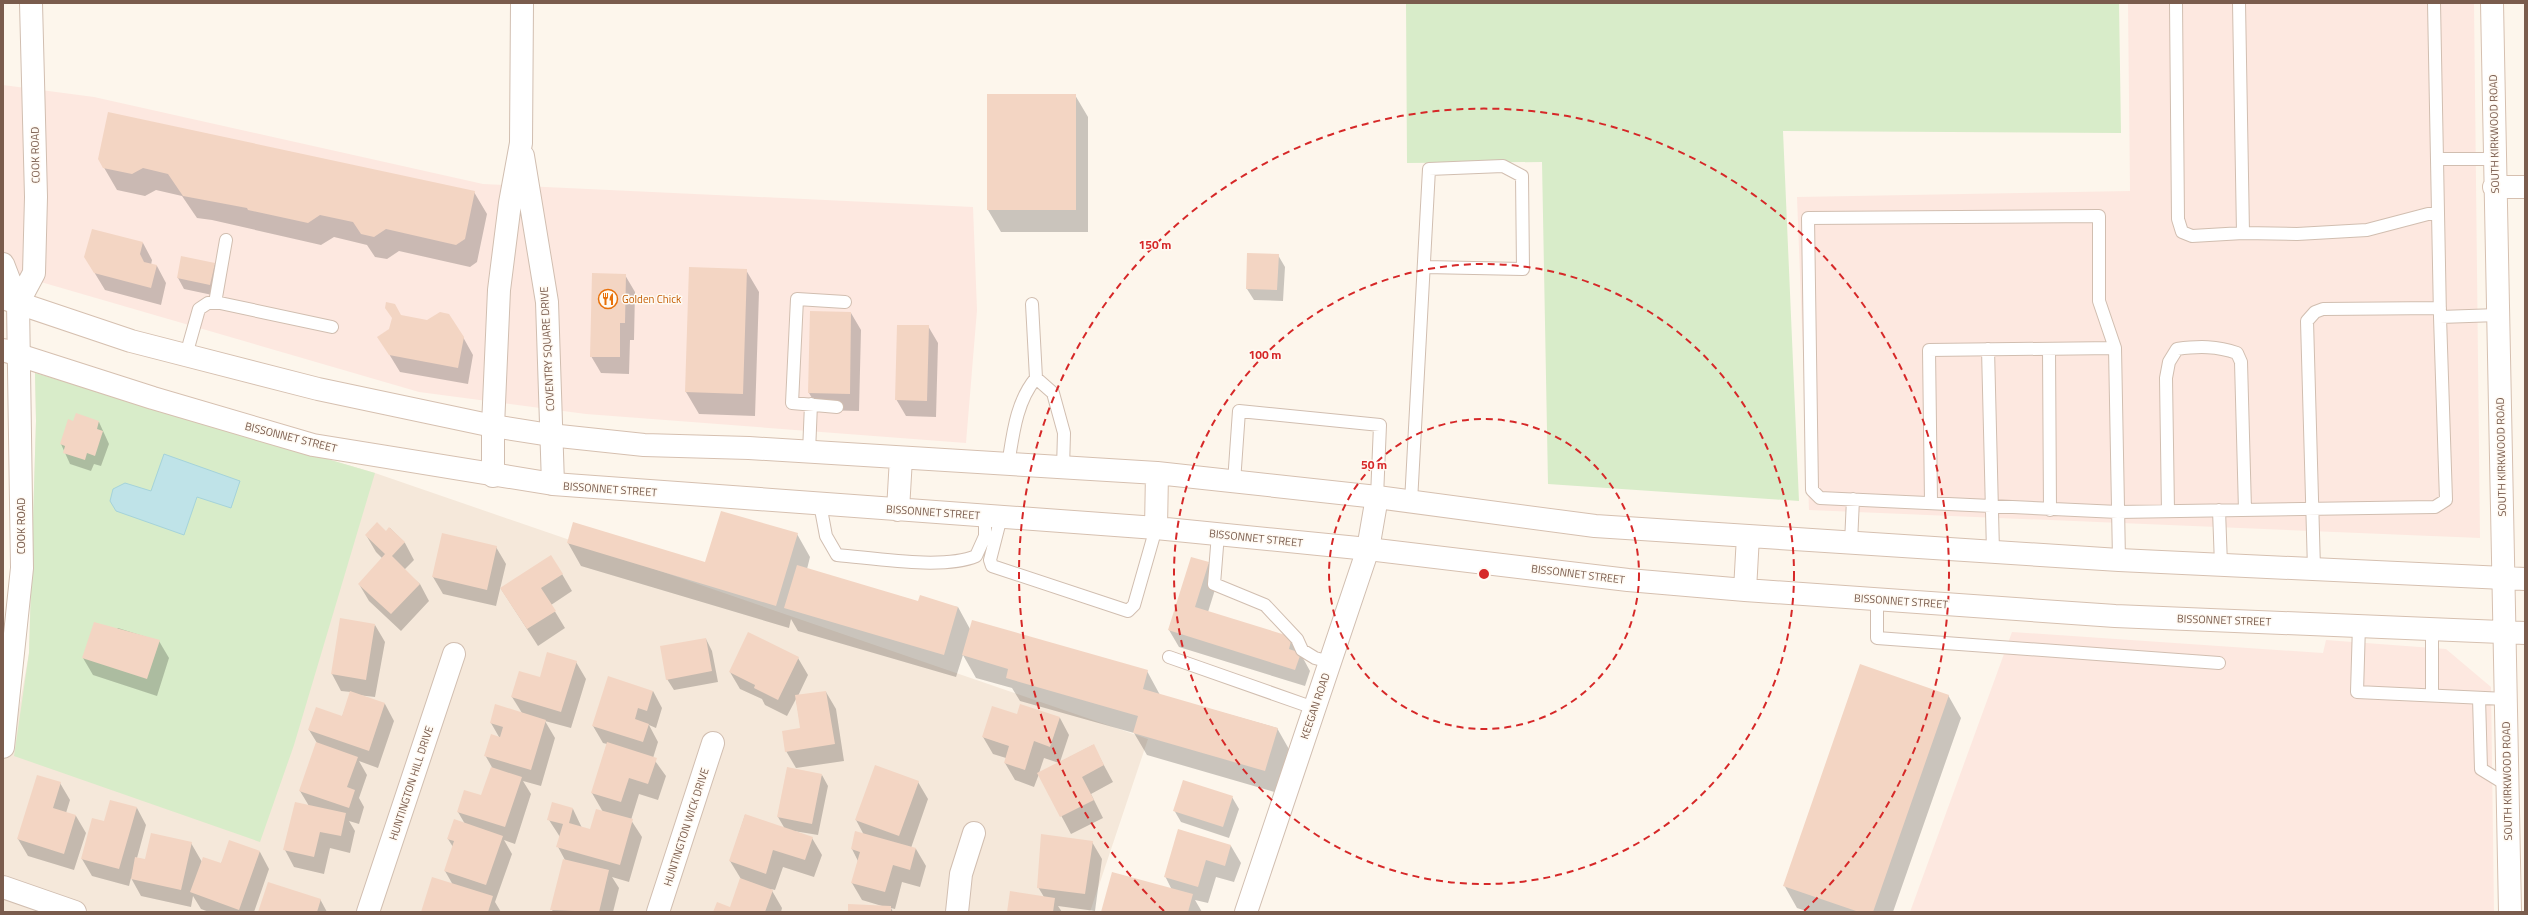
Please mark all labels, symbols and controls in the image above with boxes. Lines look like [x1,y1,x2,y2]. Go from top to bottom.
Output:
street label: SOUTH KIRKWOOD ROAD [2485,74,2503,194]
street label: COOK ROAD [27,127,43,183]
text: 150 m [1139,235,1171,254]
street label: COVENTRY SQUARE DRIVE [536,286,558,412]
restaurant icon: Golden Chick [597,288,619,310]
place label: Golden Chick [622,291,682,307]
text: 100 m [1249,345,1281,364]
street label: SOUTH KIRKWOOD ROAD [2492,397,2510,517]
street label: BISSONNET STREET [243,418,339,456]
text: 50 m [1361,455,1387,474]
street label: BISSONNET STREET [562,478,658,500]
street label: COOK ROAD [13,498,29,554]
street label: BISSONNET STREET [885,501,981,523]
street label: BISSONNET STREET [1208,525,1304,551]
street label: BISSONNET STREET [1530,560,1626,588]
centre of rings [1477,567,1491,581]
street label: BISSONNET STREET [1853,590,1949,612]
street label: BISSONNET STREET [2177,610,2272,630]
street label: KEEGAN ROAD [1296,671,1334,741]
street label: SOUTH KIRKWOOD ROAD [2498,721,2516,841]
street label: HUNTINGTON HILL DRIVE [385,724,437,842]
street label: HUNTINGTON WICK DRIVE [659,766,713,888]

